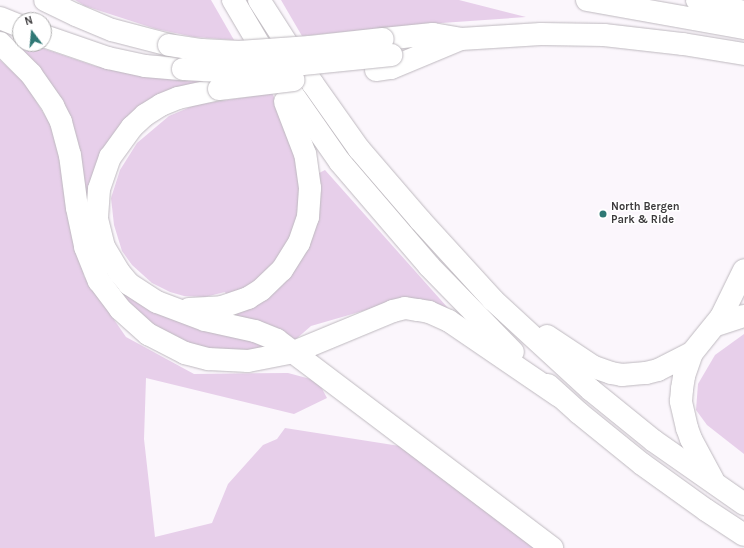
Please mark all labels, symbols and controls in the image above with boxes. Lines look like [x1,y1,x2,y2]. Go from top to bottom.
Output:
north arrow [12,12,52,52]
text: N [23,14,34,28]
place label: North Bergen Park & Ride [611,201,680,227]
marker: North Bergen Park & Ride [598,209,608,219]

